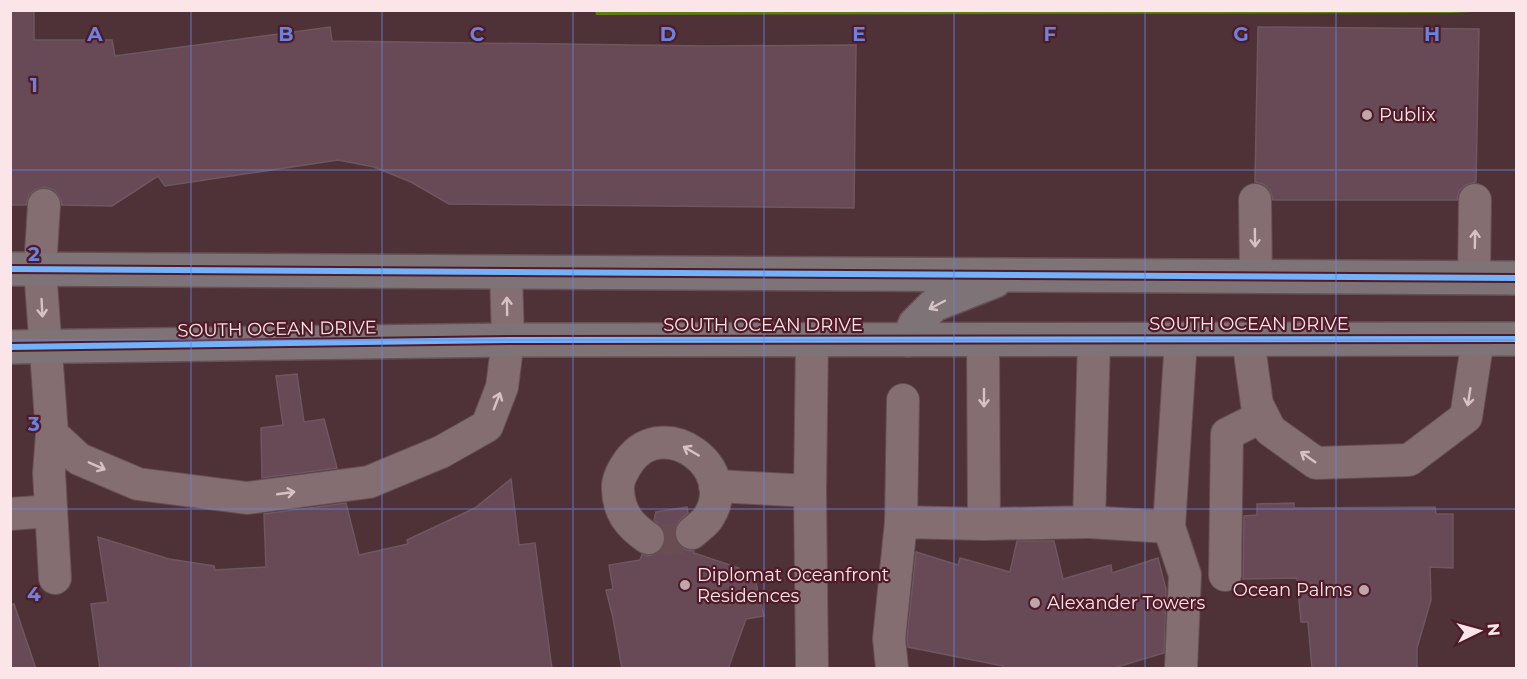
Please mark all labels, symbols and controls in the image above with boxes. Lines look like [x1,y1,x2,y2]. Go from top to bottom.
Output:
text: A [86,22,103,46]
text: B [278,22,294,46]
text: C [470,22,485,46]
text: D [660,22,676,46]
text: E [852,22,866,46]
text: F [1044,22,1057,46]
text: G [1233,22,1249,46]
text: H [1424,22,1440,46]
text: 1 [30,73,38,97]
place label: Publix [1379,104,1436,126]
marker: Publix [1360,108,1374,122]
one-way arrow [1249,228,1261,248]
one-way arrow [1469,230,1480,250]
text: 2 [28,242,40,266]
one-way arrow [501,296,513,316]
one-way arrow [37,298,48,318]
one-way arrow [929,299,946,311]
street label: SOUTH OCEAN DRIVE [1149,313,1349,335]
street label: SOUTH OCEAN DRIVE [663,314,863,336]
street label: SOUTH OCEAN DRIVE [177,316,377,342]
one-way arrow [1463,387,1474,406]
one-way arrow [978,388,989,408]
one-way arrow [492,392,503,411]
text: 3 [27,412,40,436]
one-way arrow [683,445,700,457]
one-way arrow [1300,451,1316,463]
one-way arrow [87,461,105,472]
one-way arrow [276,487,296,498]
place label: Diplomat Oceanfront Residences [697,564,889,607]
marker: Diplomat Oceanfront Residences [678,578,692,592]
place label: Ocean Palms [1233,579,1352,601]
text: 4 [27,582,41,606]
marker: Ocean Palms [1357,583,1371,597]
place label: Alexander Towers [1047,592,1206,614]
marker: Alexander Towers [1028,596,1042,610]
north arrow [1449,601,1509,661]
text: N [1483,622,1503,637]

